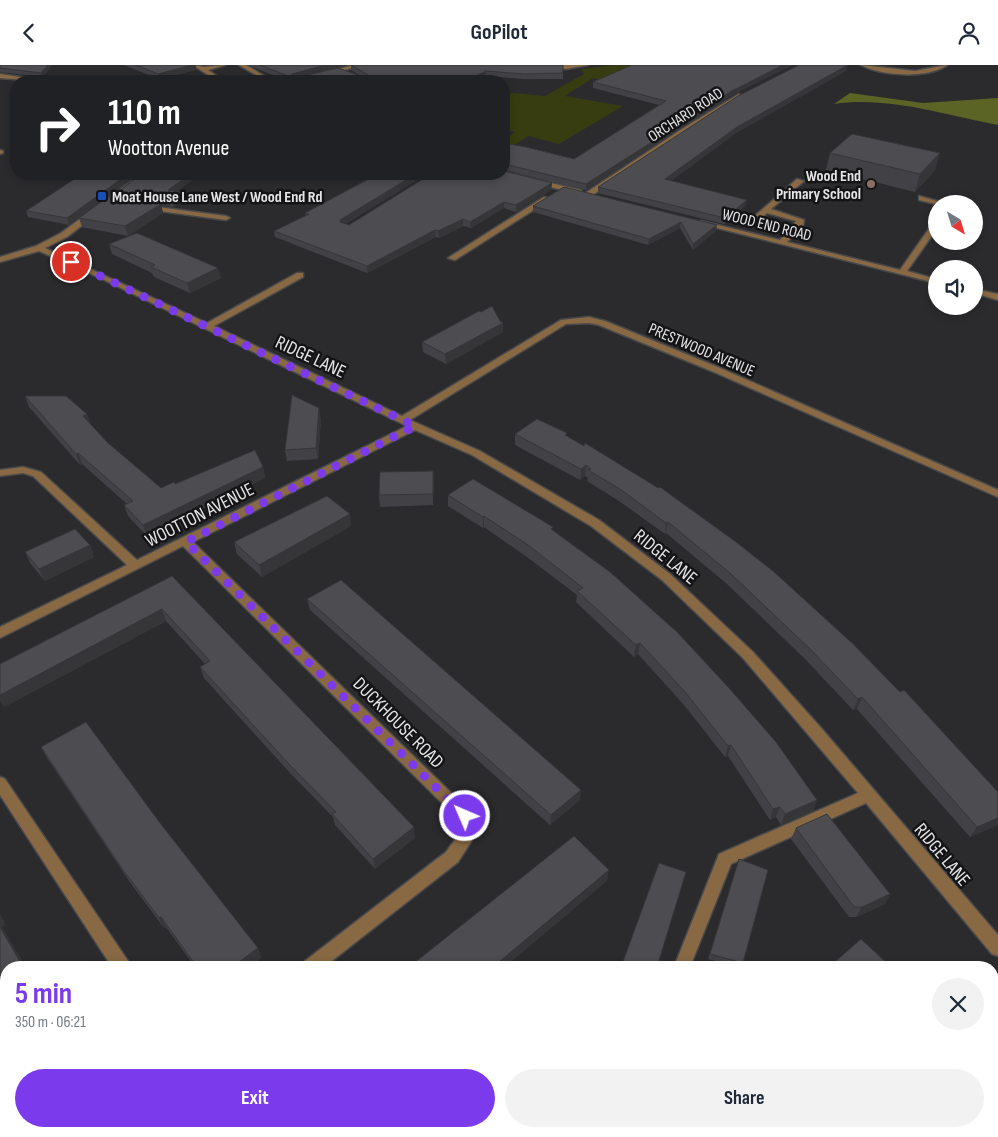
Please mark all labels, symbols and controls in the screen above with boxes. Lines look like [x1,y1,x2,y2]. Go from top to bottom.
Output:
icon: back [15,19,43,47]
text: GoPilot [471,19,527,46]
icon: person [955,19,983,47]
street label: ORCHARD ROAD [645,84,727,147]
text: 110 m [108,92,181,135]
icon: right [25,95,90,160]
text: Wootton Avenue [108,135,229,162]
place label: Wood End Primary School [776,167,861,204]
marker: Wood End Primary School [865,178,877,190]
place label: Moat House Lane West / Wood End Rd [112,188,322,207]
marker: Moat House Lane West / Wood End Rd [96,190,108,202]
north arrow [928,195,982,250]
map controls [928,195,983,315]
street label: WOOD END ROAD [720,205,813,246]
pin [50,241,92,283]
icon: arrive [57,248,85,276]
button: sound [928,260,983,315]
street label: PRESTWOOD AVENUE [645,319,757,381]
street label: RIDGE LANE [271,331,349,384]
street label: WOOTTON AVENUE [142,478,258,553]
street label: RIDGE LANE [629,525,702,590]
street label: DUCKHOUSE ROAD [348,673,448,773]
position arrow [438,789,490,841]
street label: RIDGE LANE [909,819,975,891]
text: 5 min [15,976,72,1012]
button: close [932,978,984,1030]
text: 350 m · 06:21 [15,1013,86,1032]
button: Exit [15,1069,495,1127]
button: Share [505,1069,984,1127]

